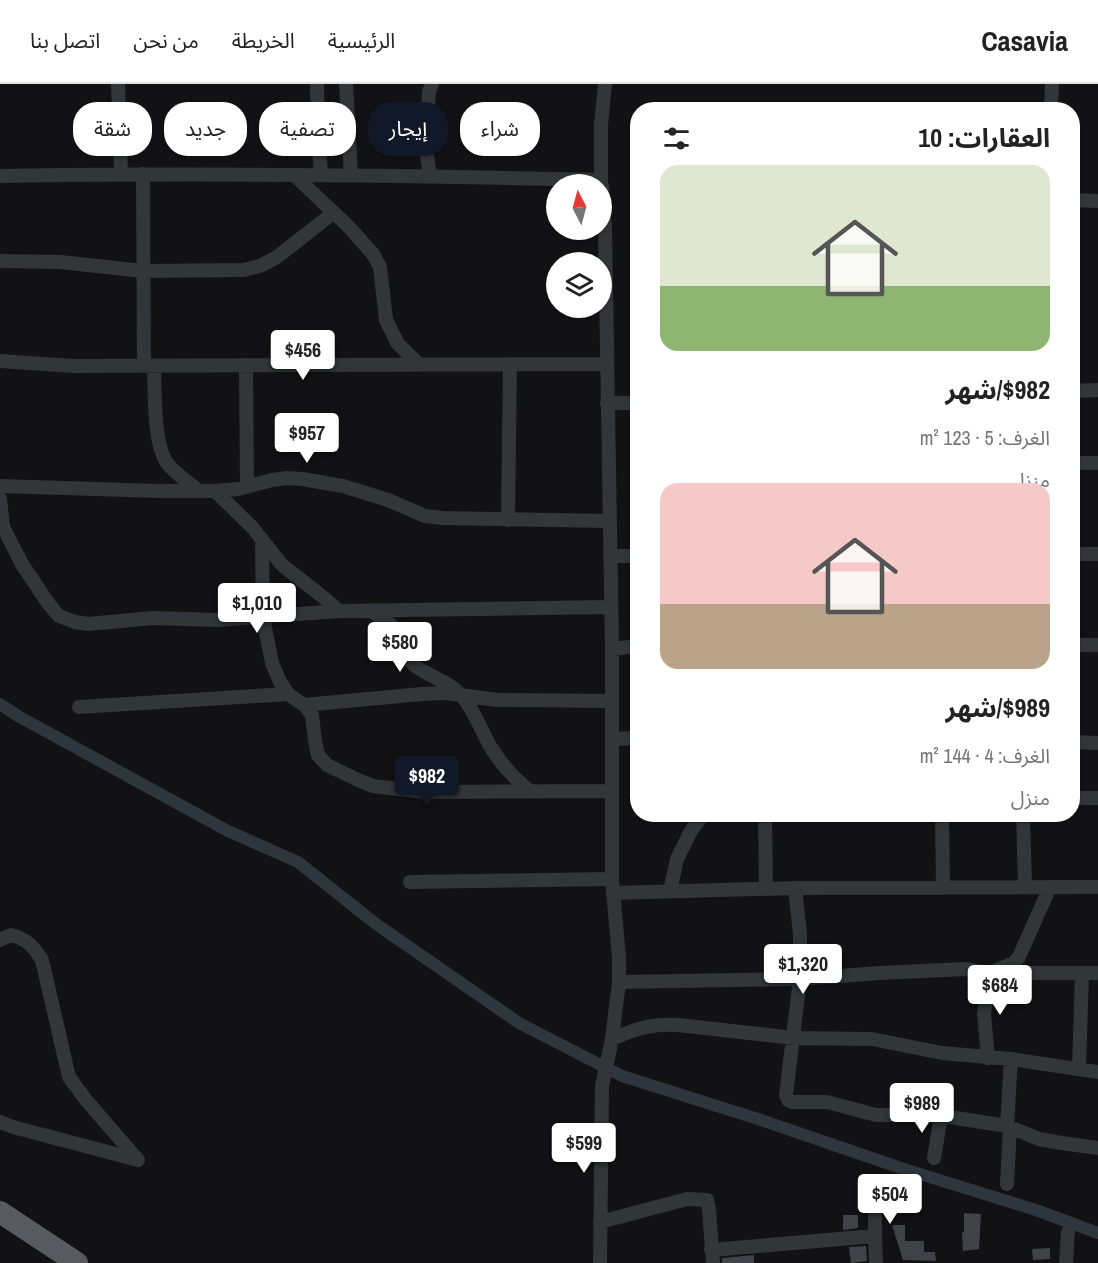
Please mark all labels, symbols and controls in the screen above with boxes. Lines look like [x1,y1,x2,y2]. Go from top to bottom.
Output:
text: Casavia [981,22,1068,60]
text: اتصل بنا [30,26,100,55]
text: من نحن [133,26,199,55]
text: الخريطة [232,26,295,55]
text: الرئيسية [328,26,395,55]
chip: شقة [73,102,152,156]
chip: جديد [164,102,247,156]
chip: تصفية [259,102,356,156]
chip: إيجار [368,102,448,156]
chip: شراء [460,102,540,156]
text: العقارات: 10 [918,120,1050,155]
icon: filters [660,122,693,155]
north arrow [546,174,612,240]
map controls [546,174,612,318]
icon: home [801,204,909,312]
button: layers [546,252,612,318]
pin: $456 [267,330,339,381]
text: $456 [285,336,321,363]
text: $982/شهر [945,372,1050,407]
pin: $957 [271,413,343,464]
text: $957 [289,419,325,446]
text: الغرف: 5 · 123 m² [920,424,1050,451]
text: منزل [1011,466,1050,493]
icon: home [801,522,909,630]
pin: $1,010 [208,583,306,634]
text: $1,010 [232,589,282,616]
pin: $580 [364,622,436,673]
text: $580 [382,628,418,655]
text: $989/شهر [945,690,1050,725]
text: الغرف: 4 · 144 m² [920,742,1050,769]
pin: $982 [391,756,463,807]
text: $982 [409,762,445,789]
text: منزل [1011,784,1050,811]
pin: $1,320 [754,944,852,995]
text: $1,320 [778,950,828,977]
pin: $684 [964,965,1036,1016]
text: $684 [982,971,1018,998]
pin: $989 [886,1083,958,1134]
text: $989 [904,1089,940,1116]
pin: $599 [548,1123,620,1174]
text: $599 [566,1129,602,1156]
pin: $504 [854,1174,926,1225]
text: $504 [872,1180,908,1207]

